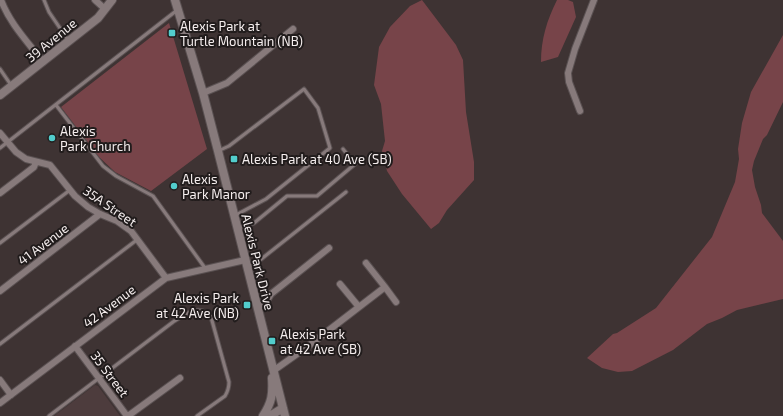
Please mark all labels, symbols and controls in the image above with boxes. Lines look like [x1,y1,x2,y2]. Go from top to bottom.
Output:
street label: 39 Avenue [22,15,80,65]
place label: Alexis Park at Turtle Mountain (NB) [180,18,303,49]
marker: Alexis Park at Turtle Mountain (NB) [167,28,177,38]
place label: Alexis Park Church [60,123,131,154]
marker: Alexis Park Church [47,133,57,143]
place label: Alexis Park at 40 Ave (SB) [242,151,392,167]
marker: Alexis Park at 40 Ave (SB) [229,154,239,164]
place label: Alexis Park Manor [182,171,250,202]
marker: Alexis Park Manor [169,181,179,191]
street label: 35A Street [80,182,140,230]
street label: Alexis Park Drive [238,212,278,312]
street label: 41 Avenue [14,220,72,268]
street label: 42 Avenue [80,281,138,331]
place label: Alexis Park at 42 Ave (NB) [156,290,239,321]
marker: Alexis Park at 42 Ave (NB) [242,300,252,310]
place label: Alexis Park at 42 Ave (SB) [280,326,361,357]
marker: Alexis Park at 42 Ave (SB) [267,336,277,346]
street label: 35 Street [88,348,132,400]

